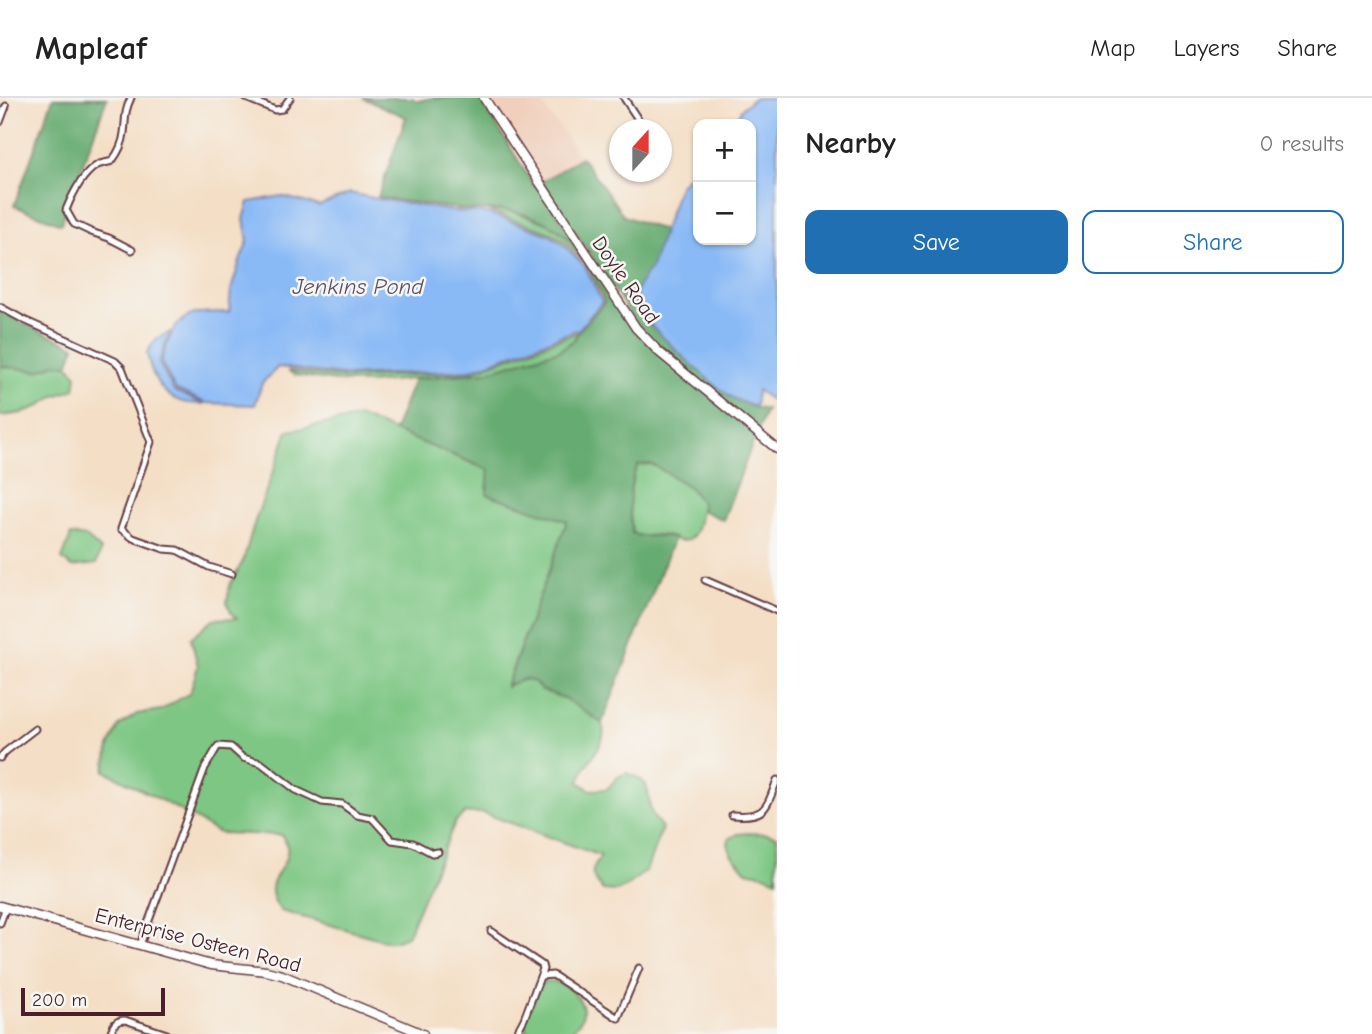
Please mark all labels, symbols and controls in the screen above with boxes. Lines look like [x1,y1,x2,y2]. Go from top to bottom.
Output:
text: Mapleaf [35,29,147,67]
text: Map [1090,34,1136,62]
text: Layers [1174,34,1239,62]
text: Share [1277,34,1337,62]
north arrow [609,119,672,182]
map controls [693,119,756,245]
button: + [693,119,756,182]
text: Nearby [805,126,896,161]
text: 0 results [1260,130,1344,157]
button: − [693,182,756,245]
button: Save [805,210,1068,274]
button: Share [1082,210,1344,274]
street label: Doyle Road [587,232,665,328]
water label: Jenkins Pond [291,273,424,300]
street label: Enterprise Osteen Road [92,903,304,977]
scale bar [21,985,164,1017]
text: 200 m [32,989,87,1011]

